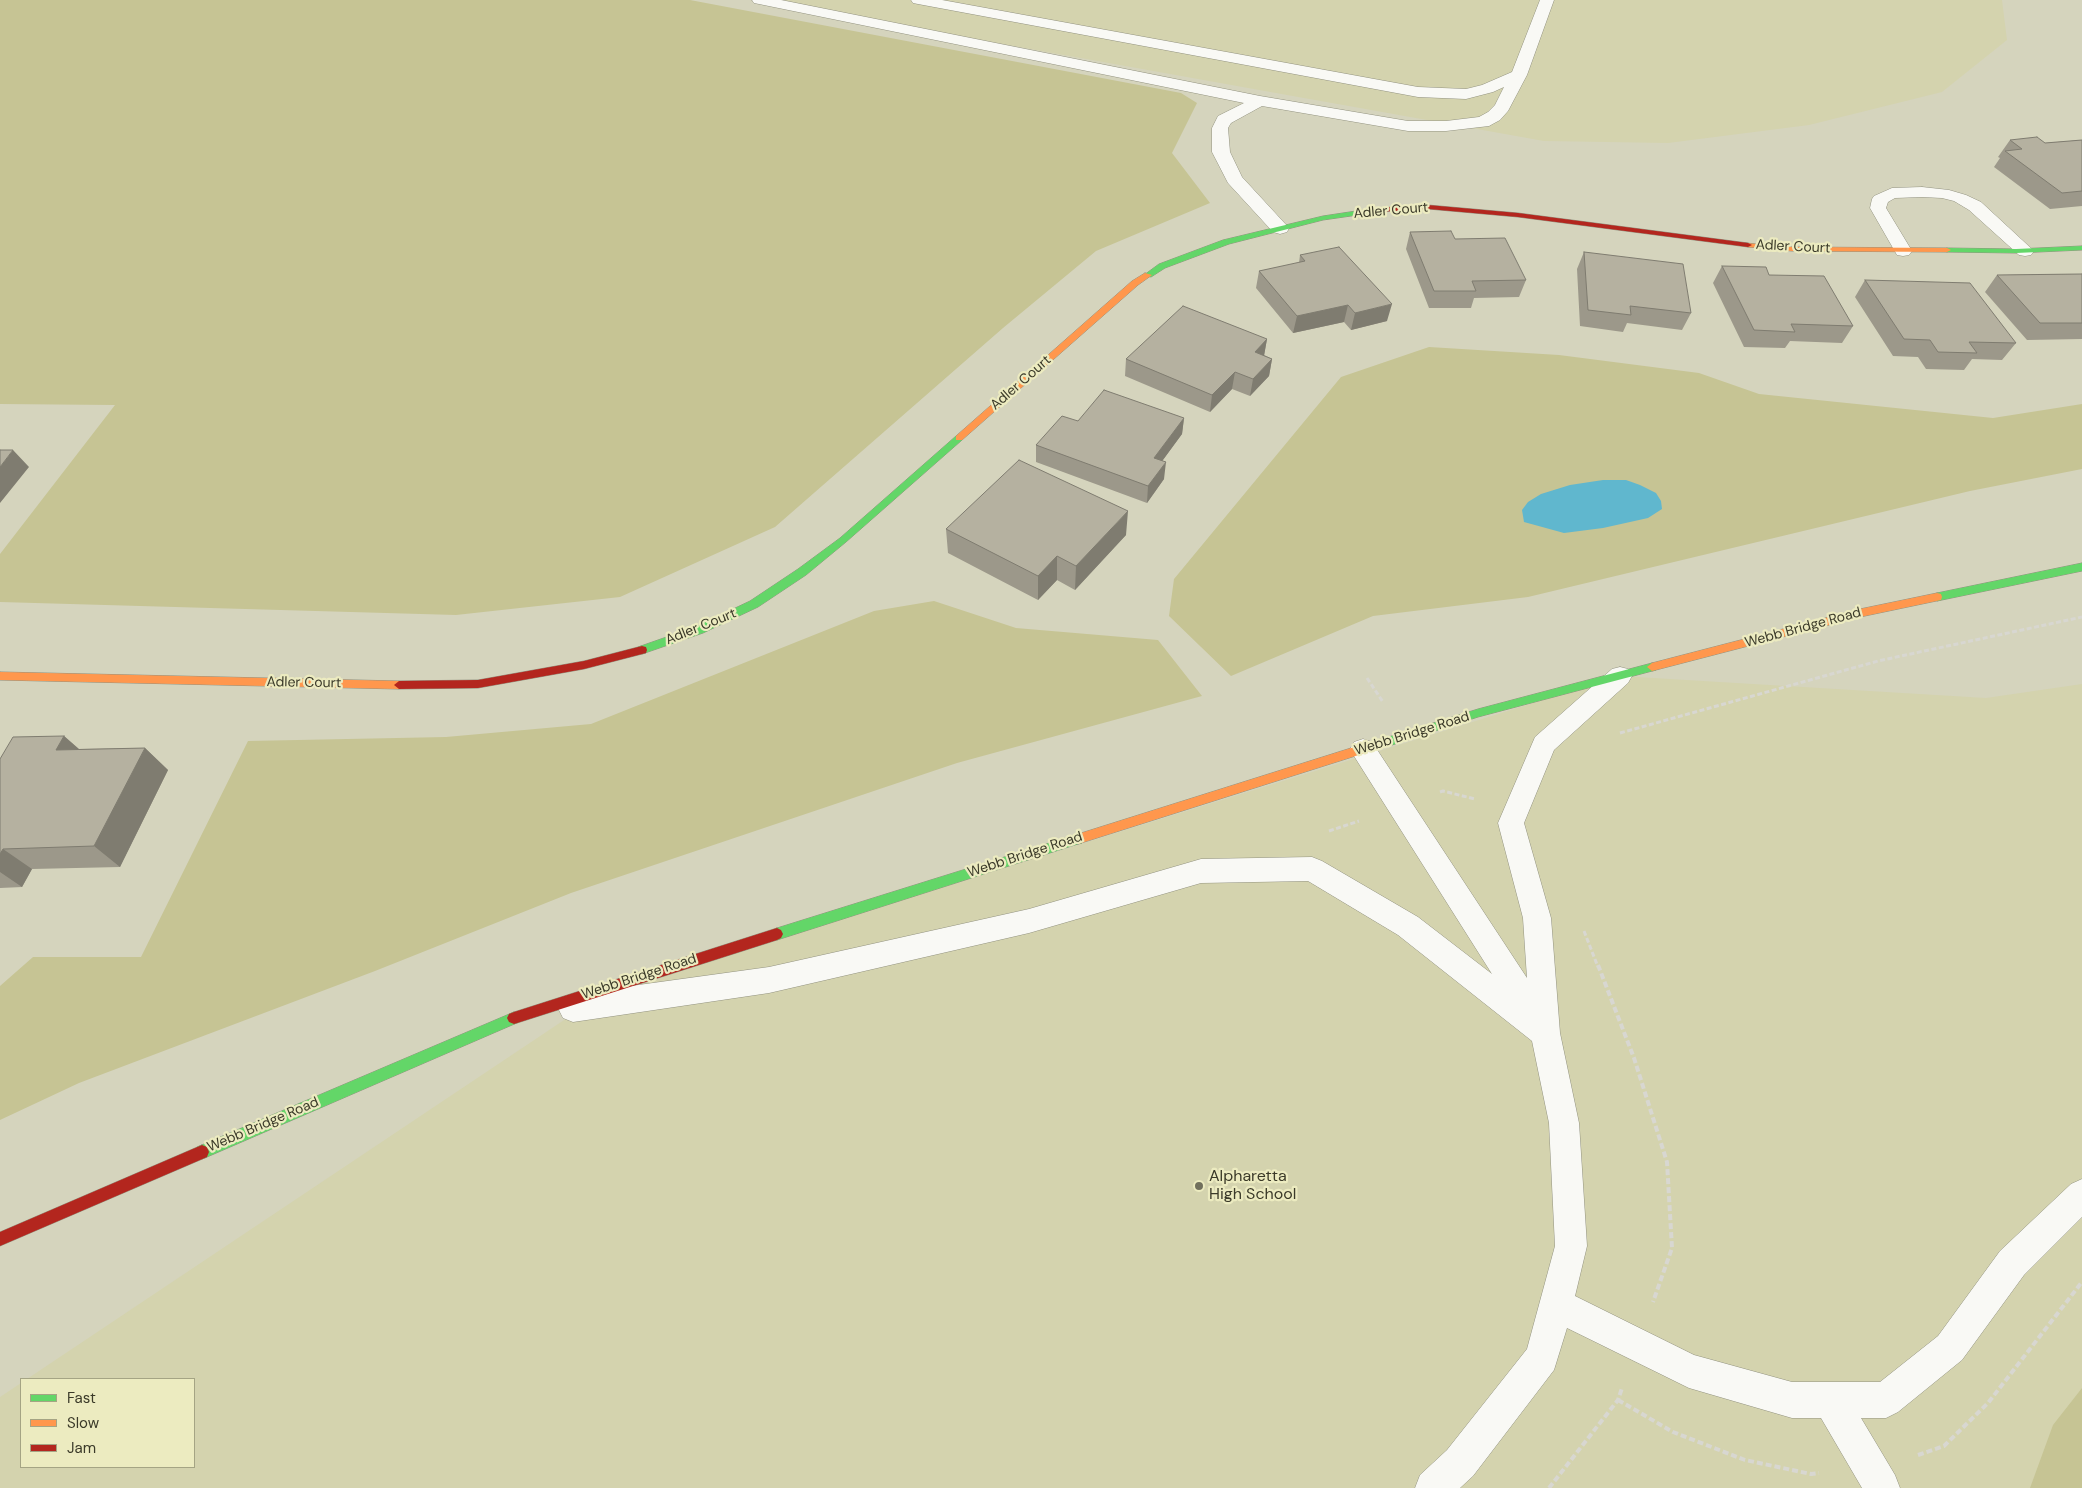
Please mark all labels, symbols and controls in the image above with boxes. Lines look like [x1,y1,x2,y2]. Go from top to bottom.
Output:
street label: Adler Court [1353,199,1429,223]
street label: Adler Court [1755,237,1831,257]
street label: Adler Court [987,352,1055,414]
street label: Webb Bridge Road [1743,604,1863,652]
street label: Adler Court [663,605,739,649]
street label: Adler Court [267,674,341,692]
street label: Webb Bridge Road [1352,708,1472,760]
street label: Webb Bridge Road [966,829,1084,881]
street label: Webb Bridge Road [580,951,698,1003]
street label: Webb Bridge Road [205,1094,321,1156]
place label: Alpharetta High School [1209,1167,1296,1205]
marker: Alpharetta High School [1193,1180,1205,1192]
legend [20,1378,195,1468]
text: Fast [67,1388,96,1408]
text: Slow [67,1413,99,1433]
text: Jam [67,1438,96,1458]

